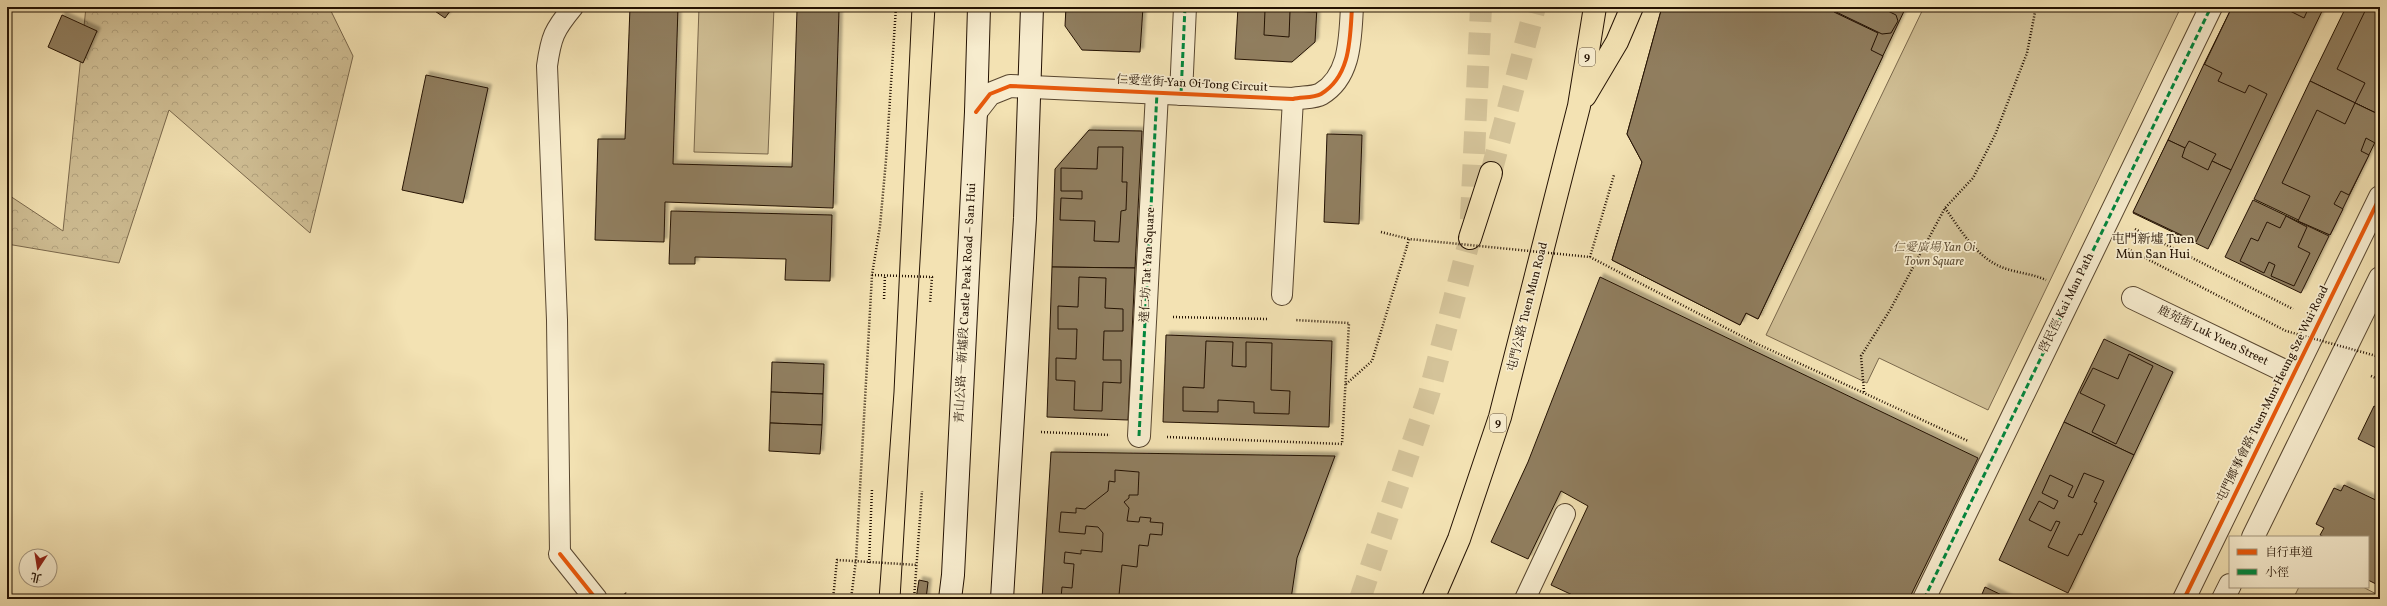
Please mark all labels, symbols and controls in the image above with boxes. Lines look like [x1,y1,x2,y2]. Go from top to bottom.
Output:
road number: 9 [1579,48,1595,66]
street label: 仁愛堂街 Yan Oi Tong Circuit [1116,72,1268,96]
street label: 青山公路－新墟段 Castle Peak Road – San Hui [952,182,980,423]
street label: 達仁坊 Tat Yan Square [1137,207,1159,323]
district label: 屯門新墟 Tuen Mun San Hui [2112,231,2195,264]
street label: 屯門公路 Tuen Mun Road [1504,240,1552,374]
park label: 仁愛廣場 Yan Oi Town Square [1893,240,1976,270]
street label: 啓民徑 Kai Man Path [2036,250,2098,356]
street label: 屯門鄉事會路 Tuen Mun Heung Sze Wui Road [2213,283,2333,505]
street label: 鹿苑街 Luk Yuen Street [2155,302,2271,370]
road number: 9 [1490,414,1506,432]
legend [2229,536,2369,588]
text: 自行車道 [2265,545,2313,561]
north arrow [18,548,58,588]
text: 小徑 [2265,565,2289,581]
text: 北 [29,568,43,585]

